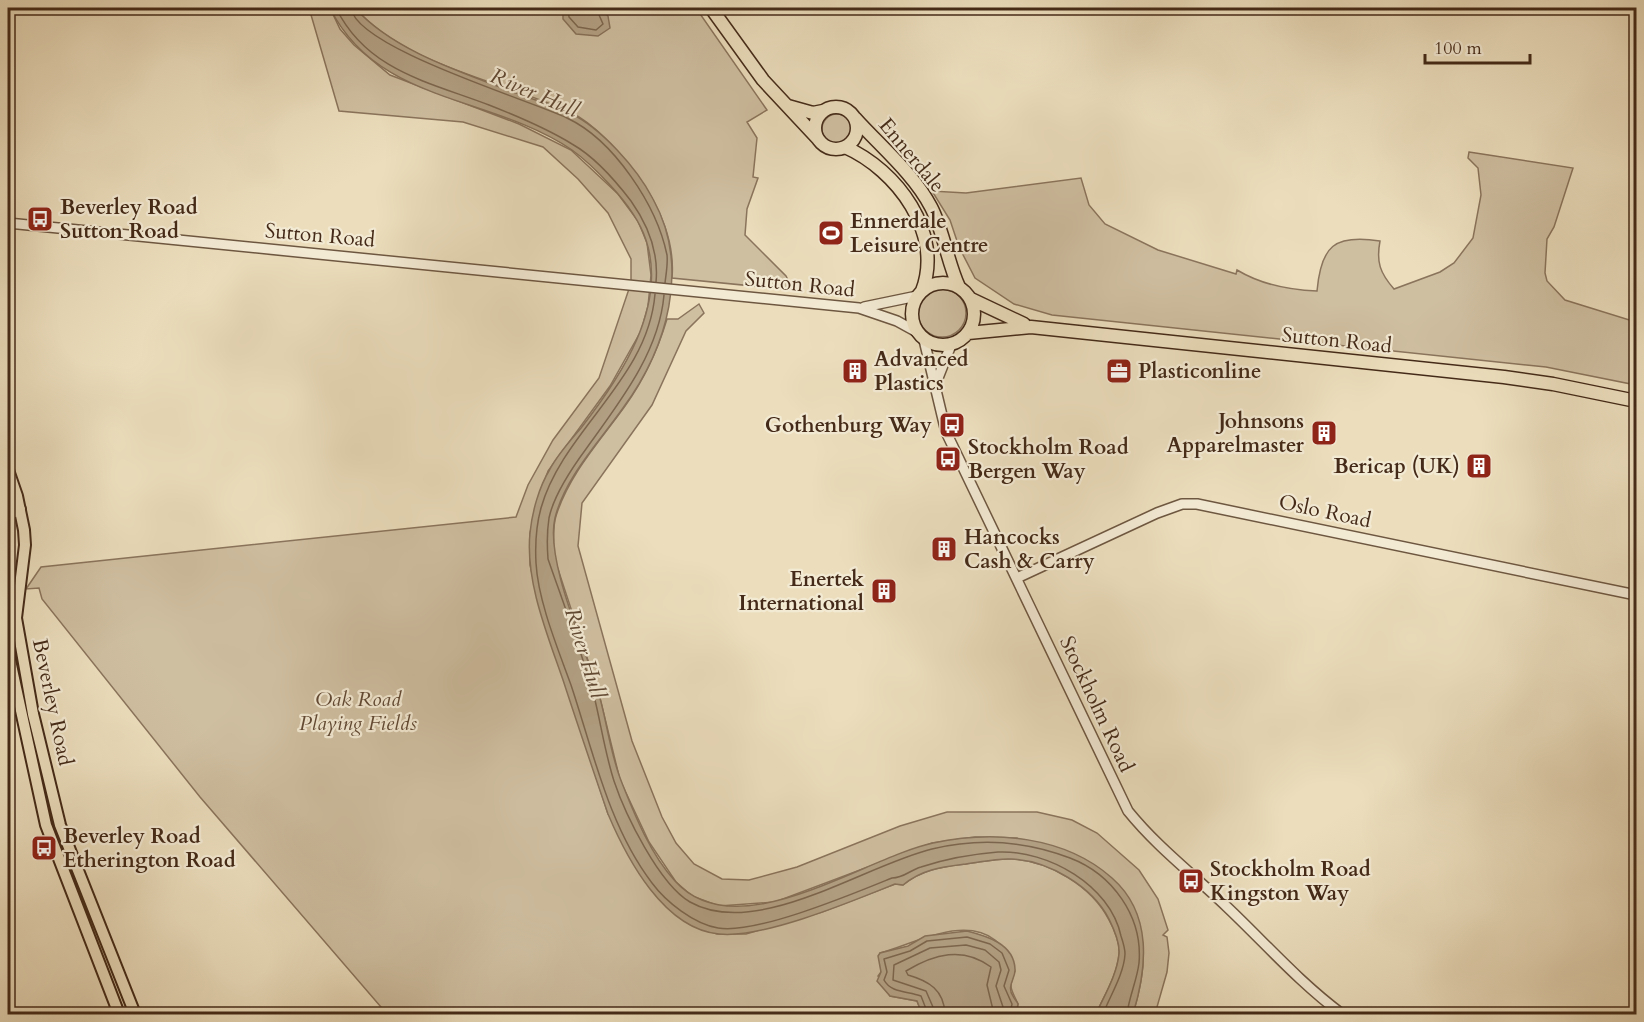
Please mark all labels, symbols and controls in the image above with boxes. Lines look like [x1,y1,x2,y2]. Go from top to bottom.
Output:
scale bar [1425,27,1530,65]
text: 100 m [1434,36,1482,61]
water label: River Hull [486,61,584,125]
street label: Ennerdale [872,112,951,199]
place label: Beverley Road Sutton Road [60,193,198,246]
bus stop icon: Beverley Road Sutton Road [25,204,55,234]
place label: Ennerdale Leisure Centre [850,207,988,260]
street label: Sutton Road [264,216,376,255]
sports icon: Ennerdale Leisure Centre [816,218,846,248]
street label: Sutton Road [744,264,856,305]
street label: Sutton Road [1281,320,1393,361]
place label: Advanced Plastics [874,345,968,398]
building icon: Advanced Plastics [840,356,870,386]
office icon: Plasticonline [1104,356,1134,386]
place label: Plasticonline [1138,357,1261,386]
place label: Johnsons Apparelmaster [1167,407,1305,460]
bus stop icon: Gothenburg Way [937,410,967,440]
place label: Gothenburg Way [765,411,932,440]
building icon: Johnsons Apparelmaster [1309,418,1339,448]
place label: Stockholm Road Bergen Way [968,433,1129,486]
bus stop icon: Stockholm Road Bergen Way [933,444,963,474]
building icon: Bericap (UK) [1464,451,1494,481]
place label: Bericap (UK) [1334,452,1460,481]
street label: Oslo Road [1276,488,1374,535]
place label: Hancocks Cash & Carry [964,523,1095,576]
building icon: Hancocks Cash & Carry [929,534,959,564]
place label: Enertek International [739,565,864,618]
building icon: Enertek International [869,576,899,606]
water label: River Hull [557,604,613,703]
street label: Stockholm Road [1052,631,1141,777]
street label: Beverley Road [25,636,80,768]
park label: Oak Road Playing Fields [299,685,417,738]
place label: Beverley Road Etherington Road [63,822,236,875]
bus stop icon: Beverley Road Etherington Road [29,833,59,863]
place label: Stockholm Road Kingston Way [1210,855,1371,908]
bus stop icon: Stockholm Road Kingston Way [1176,866,1206,896]

